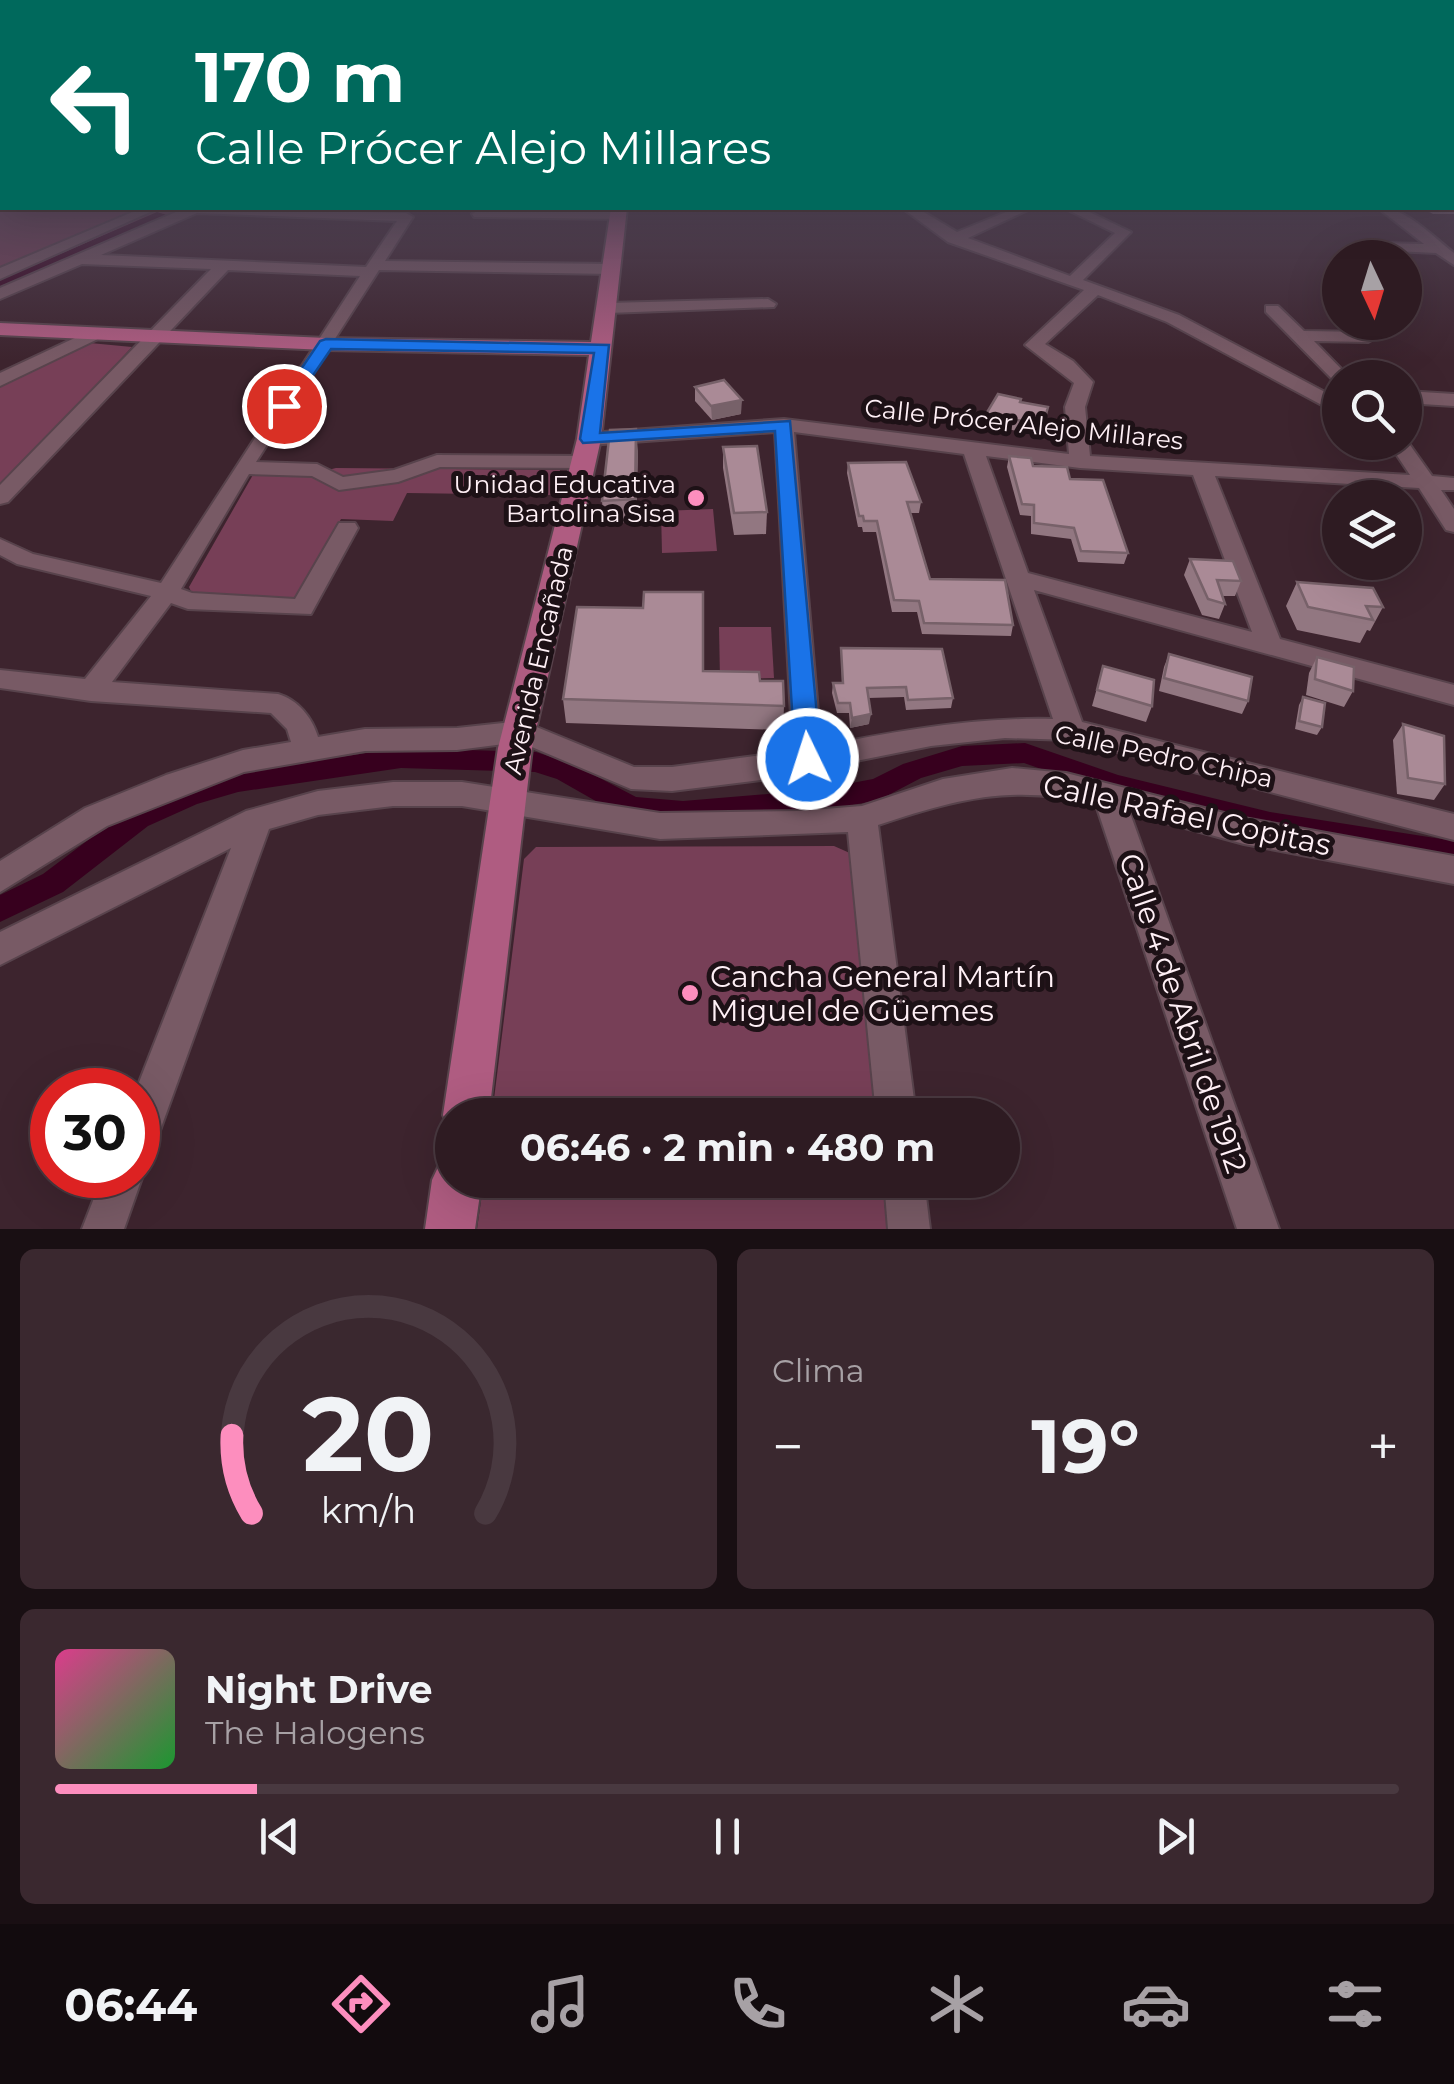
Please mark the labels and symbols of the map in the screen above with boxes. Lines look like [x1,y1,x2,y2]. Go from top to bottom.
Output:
north arrow [1322,240,1422,340]
pin [242,364,327,449]
street label: Calle Prócer Alejo Millares [863,392,1185,456]
place label: Unidad Educativa Bartolina Sisa [454,469,676,528]
marker: Unidad Educativa Bartolina Sisa [685,487,707,509]
street label: Avenida Encañada [497,543,579,777]
position arrow [756,707,860,811]
street label: Calle Pedro Chipa [1052,718,1276,794]
street label: Calle Rafael Copitas [1040,766,1334,864]
street label: Calle 4 de Abril de 1912 [1111,848,1255,1178]
place label: Cancha General Martín Miguel de Güemes [710,958,1055,1029]
marker: Cancha General Martín Miguel de Güemes [679,982,701,1004]
speed limit sign: 30 [30,1068,160,1198]

